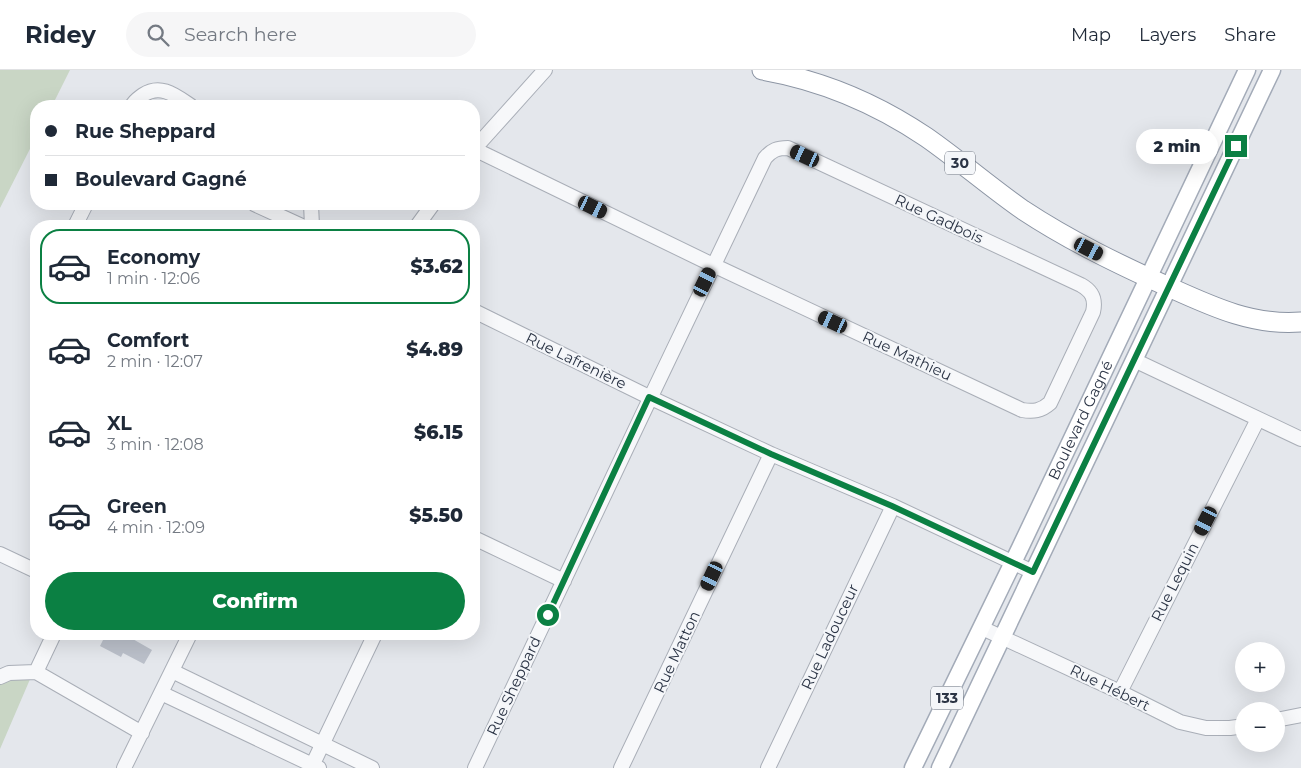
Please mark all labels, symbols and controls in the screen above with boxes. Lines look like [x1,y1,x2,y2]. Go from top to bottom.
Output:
search box [126,12,476,57]
text: Ridey [25,20,96,49]
icon: search [144,21,172,49]
text: Search here [184,23,297,46]
text: Map [1071,24,1111,46]
text: Layers [1139,24,1196,46]
text: Share [1224,24,1276,46]
text: Rue Sheppard [75,120,216,143]
callout: 2 min [1136,128,1218,164]
route end [1225,135,1247,157]
text: 2 min [1153,137,1201,156]
car [788,143,821,169]
road number: 30 [945,152,975,175]
text: Boulevard Gagné [75,168,247,191]
street label: Rue Gadbois [892,190,986,247]
car [576,194,609,220]
car [1072,236,1105,262]
icon: car [47,244,92,289]
text: Economy [107,246,200,269]
text: $3.62 [410,255,463,278]
car [691,265,718,299]
text: 1 min · 12:06 [107,269,200,288]
car [816,309,849,335]
icon: car [47,327,92,372]
street label: Rue Mathieu [859,327,955,385]
street label: Rue Lafrenière [523,328,630,393]
text: Comfort [107,329,189,352]
text: $4.89 [406,338,463,361]
text: 2 min · 12:07 [107,352,203,371]
street label: Boulevard Gagné [1044,357,1117,483]
icon: car [47,410,92,455]
text: XL [107,412,132,435]
text: $6.15 [414,421,463,444]
text: 3 min · 12:08 [107,435,204,454]
icon: car [47,493,92,538]
text: Green [107,495,167,518]
text: $5.50 [409,504,463,527]
car [1192,504,1219,538]
text: 4 min · 12:09 [107,518,205,537]
street label: Rue Lequin [1147,539,1203,624]
car [698,559,725,593]
button: Confirm [45,572,465,630]
street label: Rue Ladouceur [797,581,862,693]
route start [537,604,559,626]
street label: Rue Matton [649,608,704,696]
street label: Rue Sheppard [482,633,545,739]
map controls [1235,642,1285,752]
button: + [1235,642,1285,692]
street label: Rue Hébert [1067,660,1153,715]
road number: 133 [931,686,963,710]
button: − [1235,702,1285,752]

